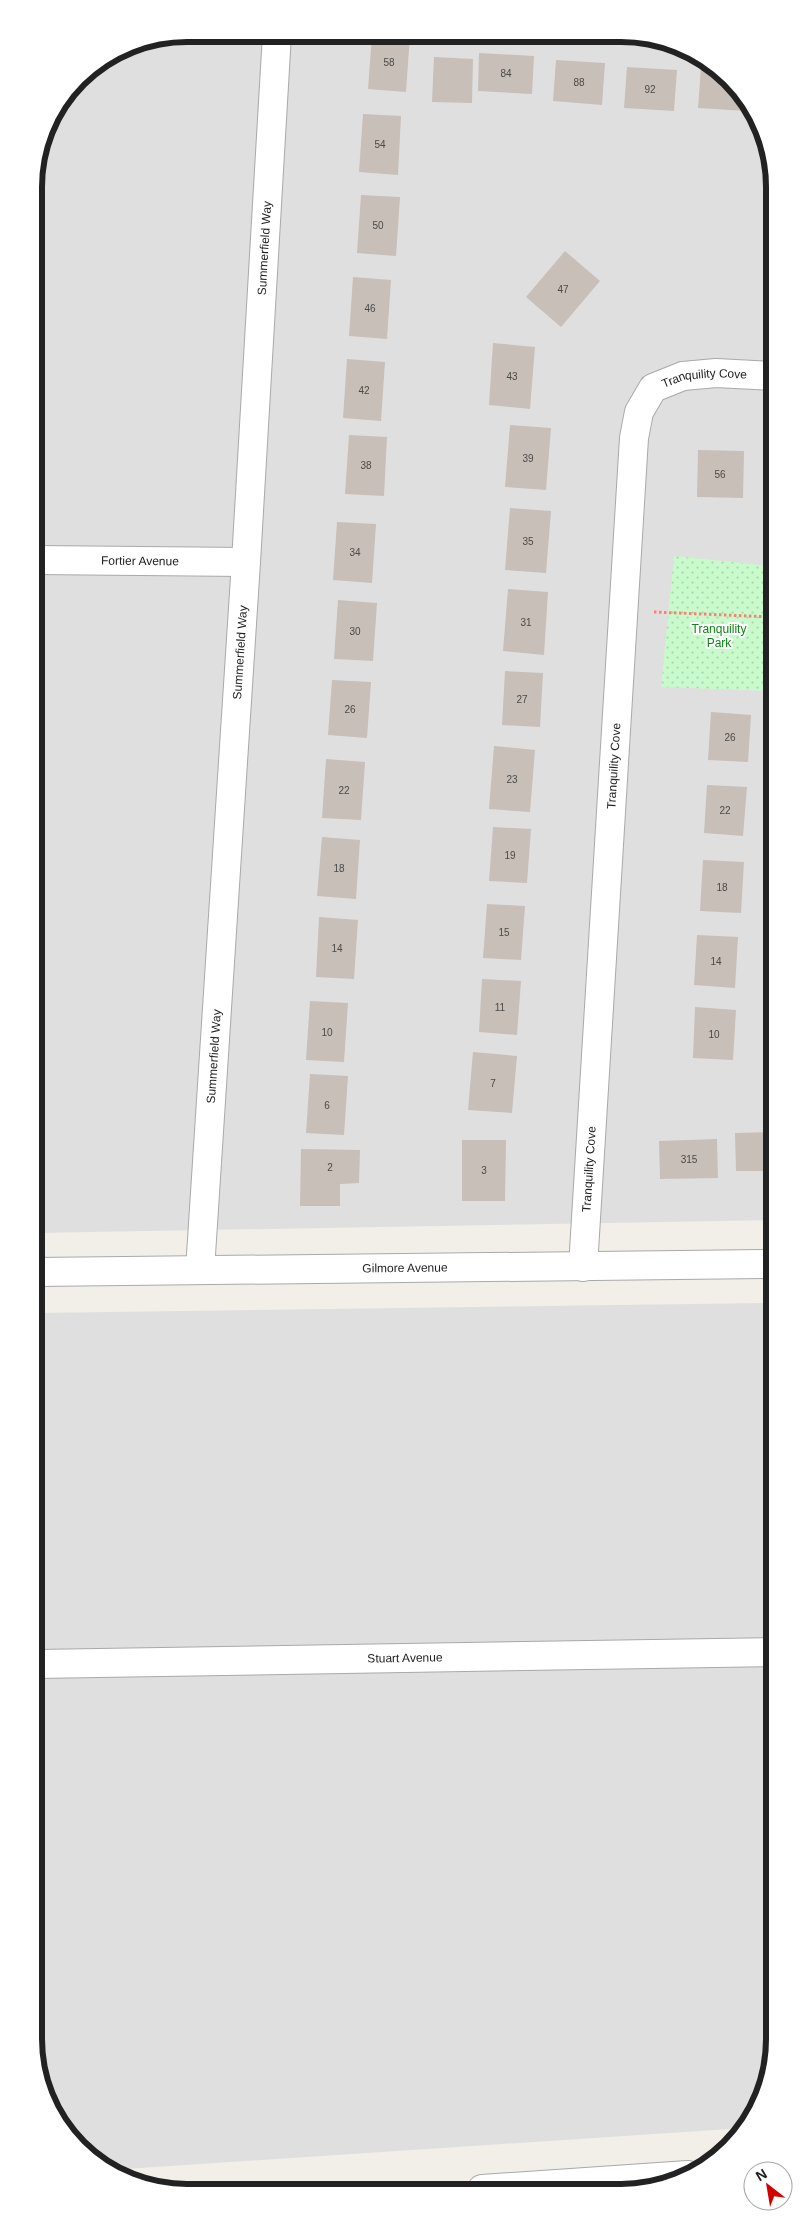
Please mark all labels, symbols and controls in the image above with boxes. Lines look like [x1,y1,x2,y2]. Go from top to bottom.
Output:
house number: 58 [383,57,395,68]
house number: 84 [500,68,512,79]
house number: 88 [573,77,585,88]
house number: 92 [644,84,656,95]
house number: 54 [374,139,386,150]
street label: Summerfield Way [255,201,274,296]
house number: 50 [372,220,384,231]
house number: 47 [557,284,569,295]
house number: 46 [364,303,376,314]
street label: Tranquility Cove [660,366,748,391]
house number: 43 [506,371,518,382]
house number: 42 [358,385,370,396]
house number: 39 [522,453,534,464]
house number: 38 [360,460,372,471]
house number: 56 [714,469,726,480]
house number: 35 [522,536,534,547]
house number: 34 [349,547,361,558]
street label: Fortier Avenue [101,554,179,568]
street label: Summerfield Way [230,605,250,700]
house number: 31 [520,617,532,628]
park label: Tranquility Park [692,622,746,650]
house number: 30 [349,626,361,637]
house number: 27 [516,694,528,705]
house number: 26 [344,704,356,715]
street label: Tranquility Cove [604,722,623,809]
house number: 26 [724,732,736,743]
house number: 23 [506,774,518,785]
house number: 22 [338,785,350,796]
house number: 22 [719,805,731,816]
house number: 19 [504,850,516,861]
house number: 18 [333,863,345,874]
house number: 18 [716,882,728,893]
house number: 15 [498,927,510,938]
house number: 14 [331,943,343,954]
house number: 14 [710,956,722,967]
house number: 11 [495,1002,506,1013]
street label: Summerfield Way [204,1009,224,1104]
house number: 10 [321,1027,333,1038]
house number: 10 [708,1029,720,1040]
house number: 7 [490,1078,496,1089]
house number: 6 [324,1100,330,1111]
street label: Tranquility Cove [579,1125,599,1213]
house number: 315 [681,1154,698,1165]
house number: 2 [327,1162,333,1173]
house number: 3 [481,1165,487,1176]
street label: Gilmore Avenue [362,1261,448,1275]
street label: Stuart Avenue [367,1650,443,1666]
north arrow [743,2161,793,2211]
text: N [753,2165,770,2184]

